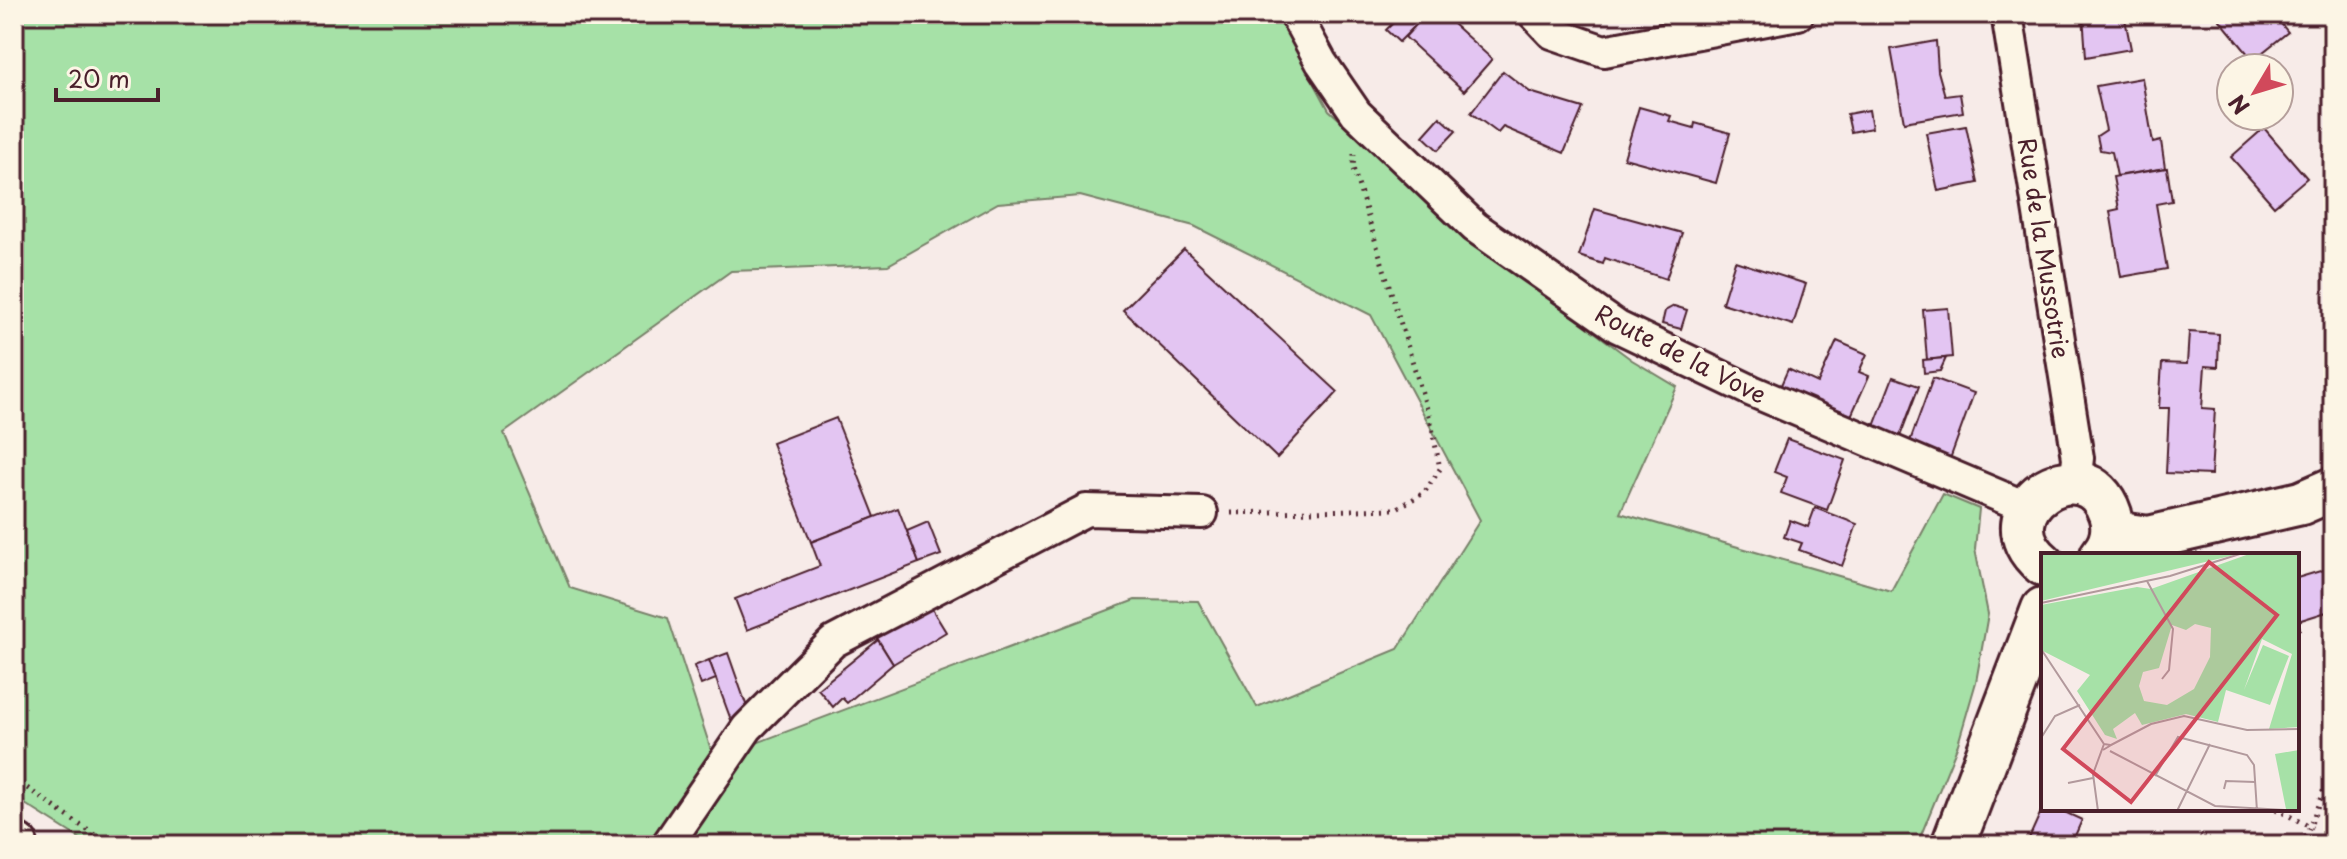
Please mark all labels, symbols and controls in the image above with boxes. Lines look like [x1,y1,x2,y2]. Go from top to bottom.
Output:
scale bar [56,52,158,102]
north arrow [2215,52,2295,132]
text: 20 m [68,60,130,96]
text: N [2220,88,2256,122]
street label: Rue de la Mussotrie [2010,135,2080,361]
street label: Route de la Vove [1589,294,1773,412]
inset map [2041,553,2299,811]

